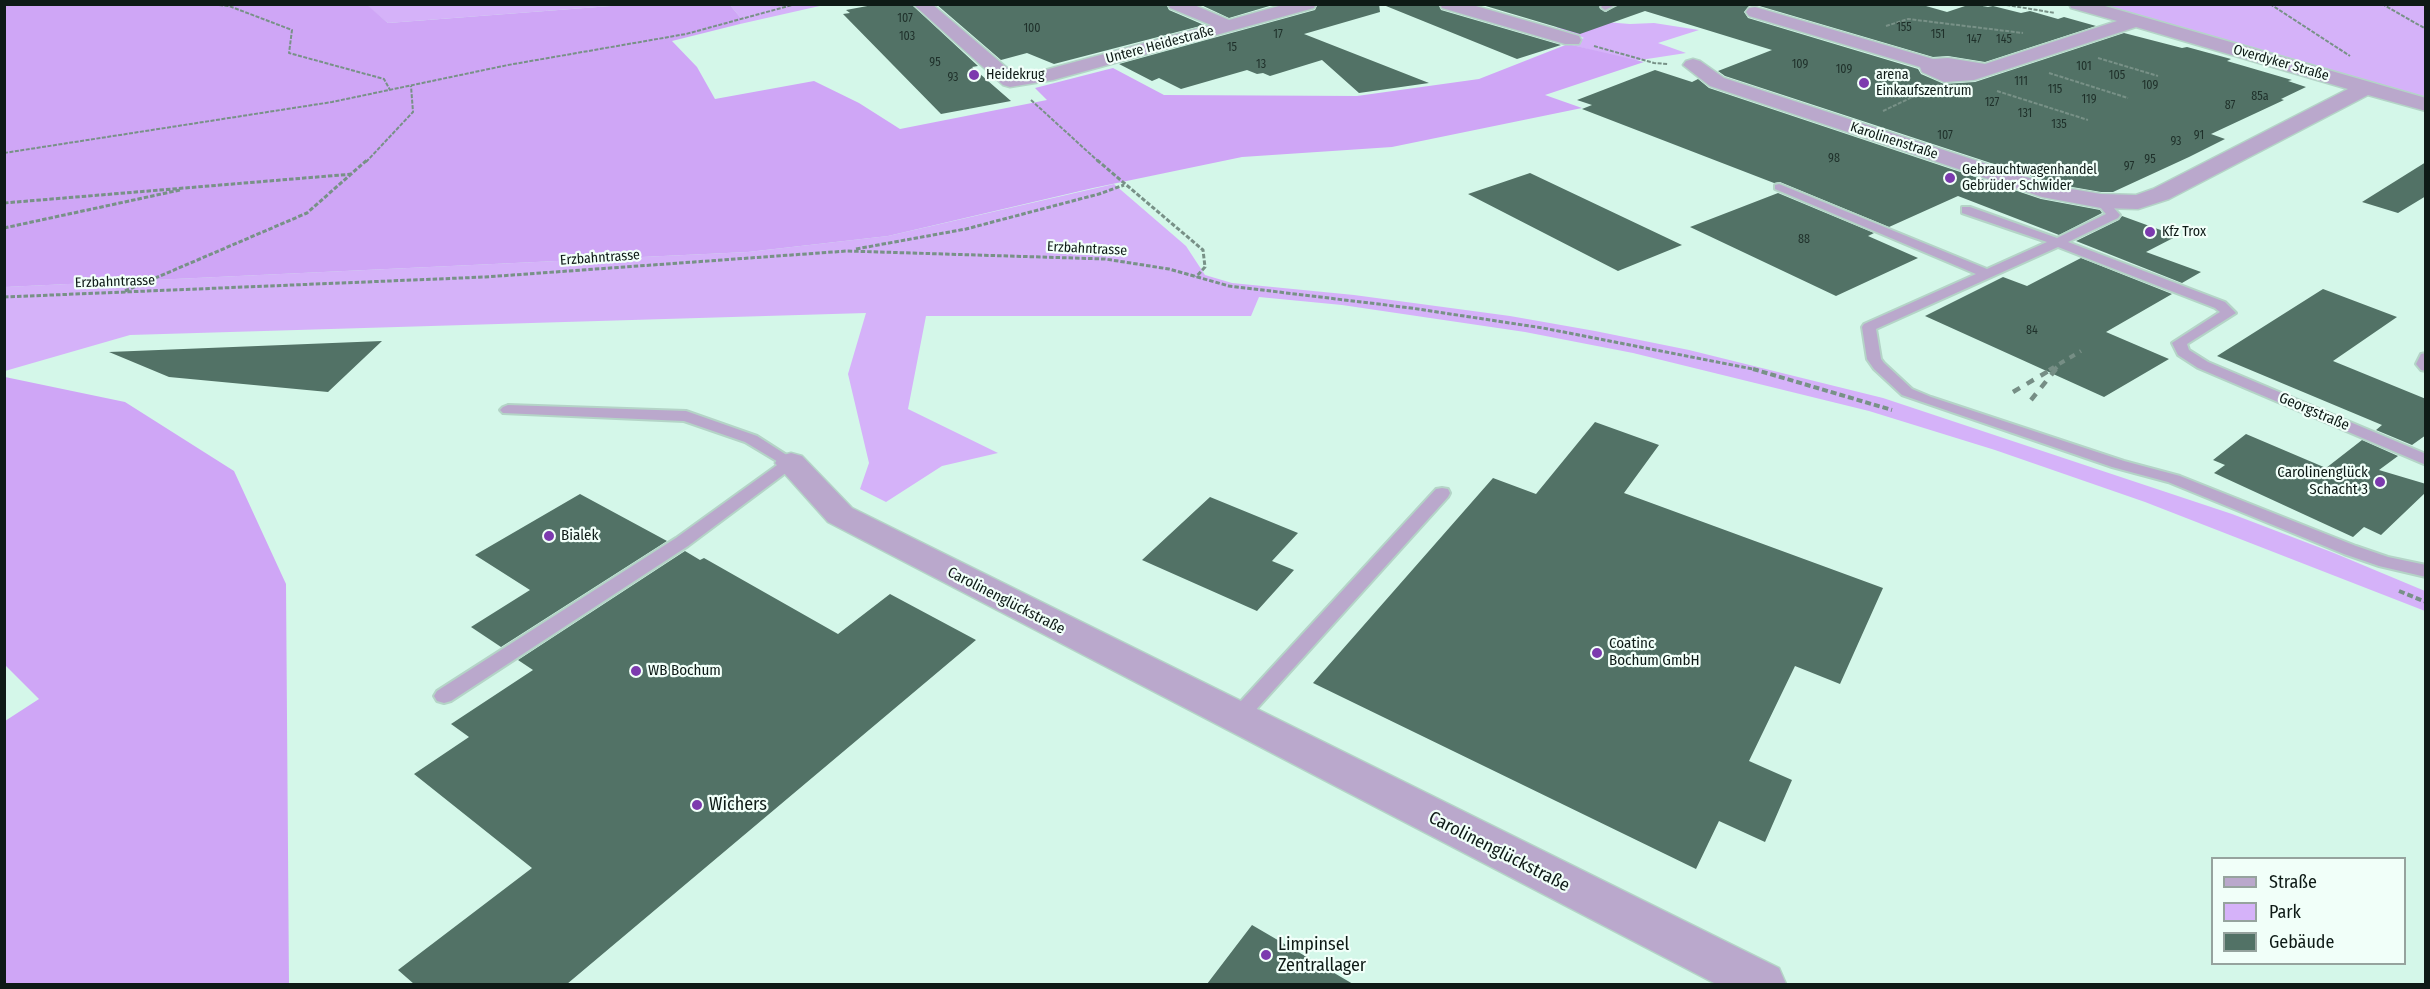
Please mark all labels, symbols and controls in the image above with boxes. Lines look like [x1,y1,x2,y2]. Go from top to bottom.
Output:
house number: 107 [897,12,913,26]
house number: 155 [1896,21,1912,35]
house number: 100 [1023,22,1041,36]
street label: Untere Heidestraße [1104,22,1216,68]
house number: 17 [1273,28,1283,42]
house number: 151 [1931,28,1945,42]
house number: 103 [899,30,915,44]
house number: 147 [1966,33,1982,47]
house number: 145 [1996,33,2012,47]
house number: 15 [1227,41,1237,55]
street label: Overdyker Straße [2231,41,2331,85]
house number: 95 [929,56,941,70]
house number: 13 [1256,58,1266,72]
house number: 109 [1792,58,1808,72]
house number: 101 [2076,60,2092,74]
house number: 109 [1836,63,1852,77]
place label: Heidekrug [986,67,1045,83]
place label: arena Einkaufszentrum [1876,67,1971,100]
marker: Heidekrug [967,68,981,82]
house number: 105 [2109,69,2125,83]
house number: 93 [947,71,959,85]
house number: 111 [2014,75,2028,89]
marker: arena Einkaufszentrum [1857,76,1871,90]
house number: 109 [2142,79,2158,93]
house number: 115 [2048,83,2062,97]
house number: 85a [2251,90,2269,104]
house number: 119 [2081,93,2097,107]
house number: 127 [1985,96,1999,110]
house number: 87 [2225,99,2235,113]
house number: 131 [2018,107,2032,121]
house number: 135 [2051,118,2067,132]
street label: Karolinenstraße [1848,119,1940,163]
house number: 107 [1937,129,1953,143]
house number: 91 [2194,129,2204,143]
house number: 93 [2170,135,2182,149]
house number: 98 [1828,152,1840,166]
house number: 95 [2144,153,2156,167]
house number: 97 [2124,160,2134,174]
place label: Gebrauchtwagenhandel Gebrüder Schwider [1962,162,2097,194]
marker: Gebrauchtwagenhandel Gebrüder Schwider [1943,171,1957,185]
place label: Kfz Trox [2162,224,2206,240]
marker: Kfz Trox [2143,225,2157,239]
house number: 88 [1798,233,1810,247]
street label: Erzbahntrasse [1047,239,1127,259]
street label: Erzbahntrasse [559,247,641,269]
street label: Erzbahntrasse [75,272,155,292]
house number: 84 [2026,324,2038,338]
street label: Georgstraße [2276,389,2352,435]
place label: Carolinenglück Schacht 3 [2277,464,2368,499]
marker: Carolinenglück Schacht 3 [2373,475,2387,489]
place label: Bialek [561,527,598,545]
marker: Bialek [542,529,556,543]
street label: Carolinenglückstraße [944,564,1068,638]
place label: Coatinc Bochum GmbH [1609,635,1700,670]
marker: Coatinc Bochum GmbH [1590,646,1604,660]
place label: WB Bochum [648,662,721,680]
marker: WB Bochum [629,664,643,678]
place label: Wichers [709,794,767,816]
marker: Wichers [690,798,704,812]
street label: Carolinenglückstraße [1425,807,1573,897]
legend [2211,857,2406,965]
text: Straße [2269,871,2317,893]
text: Park [2269,901,2301,923]
text: Gebäude [2269,931,2334,953]
place label: Limpinsel Zentrallager [1278,934,1366,976]
marker: Limpinsel Zentrallager [1259,948,1273,962]

